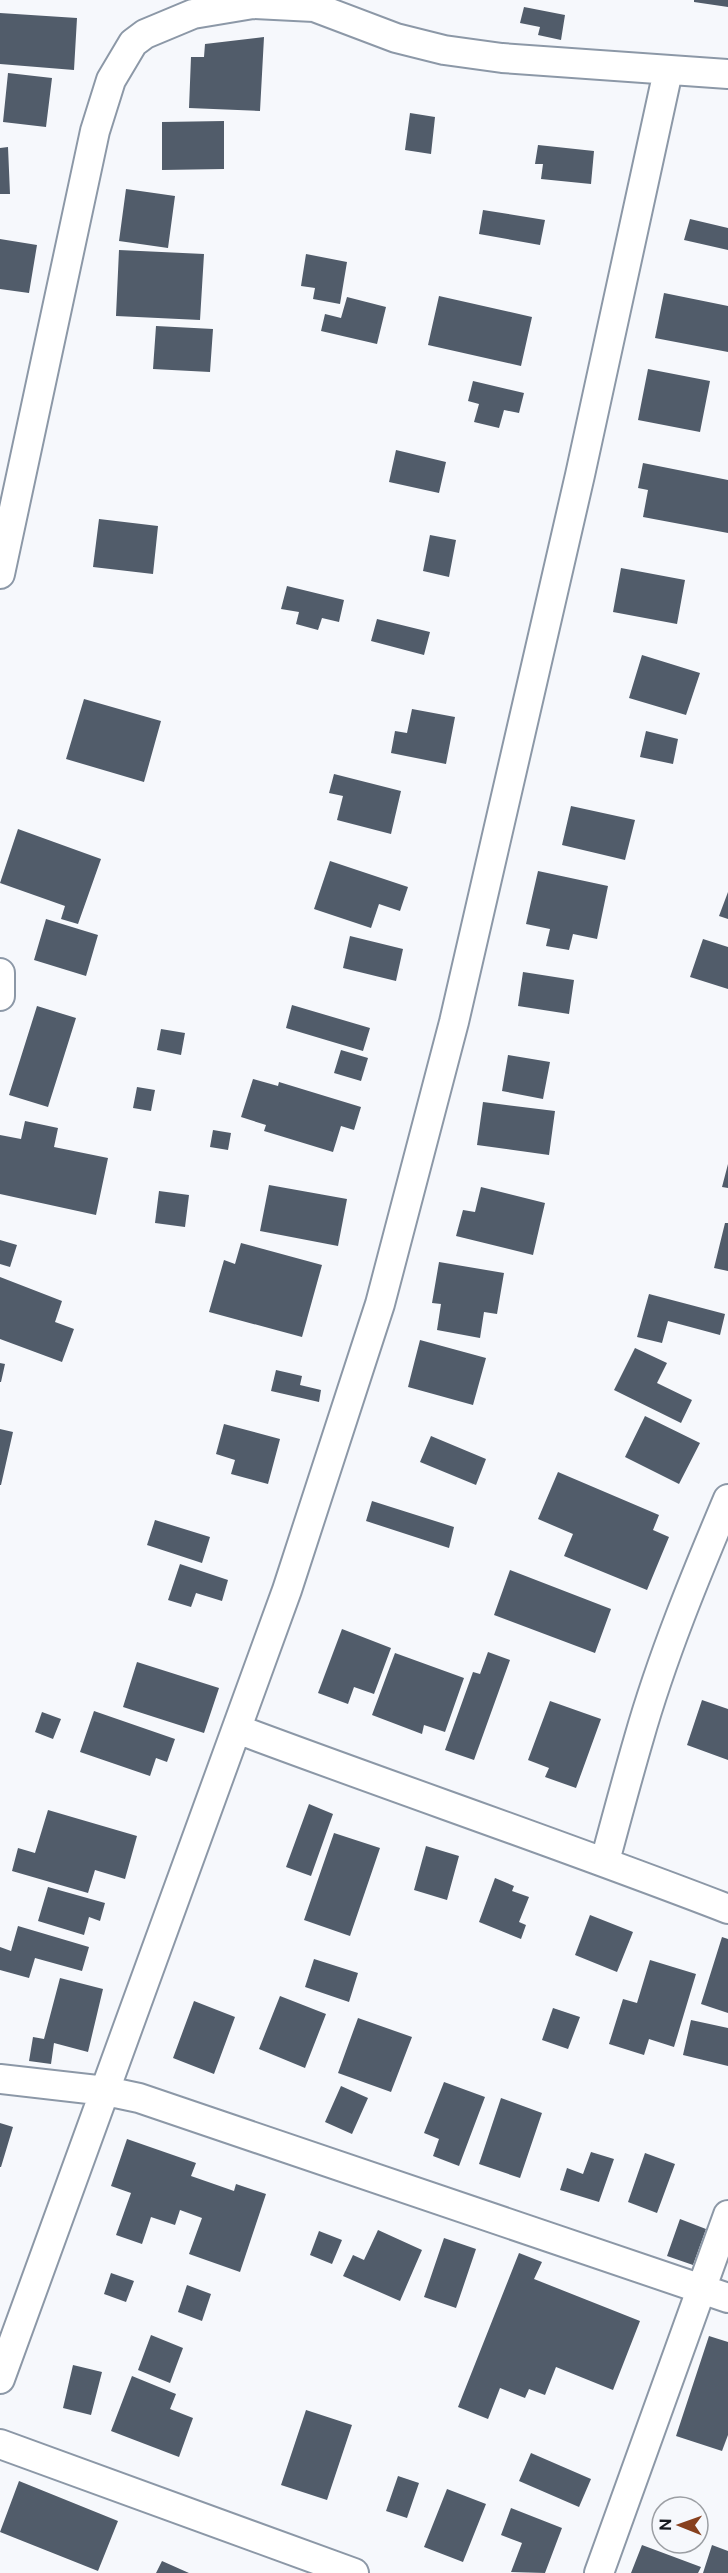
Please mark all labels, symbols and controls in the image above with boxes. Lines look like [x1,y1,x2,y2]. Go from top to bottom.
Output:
north arrow [650,2495,710,2555]
text: N [656,2518,675,2531]

